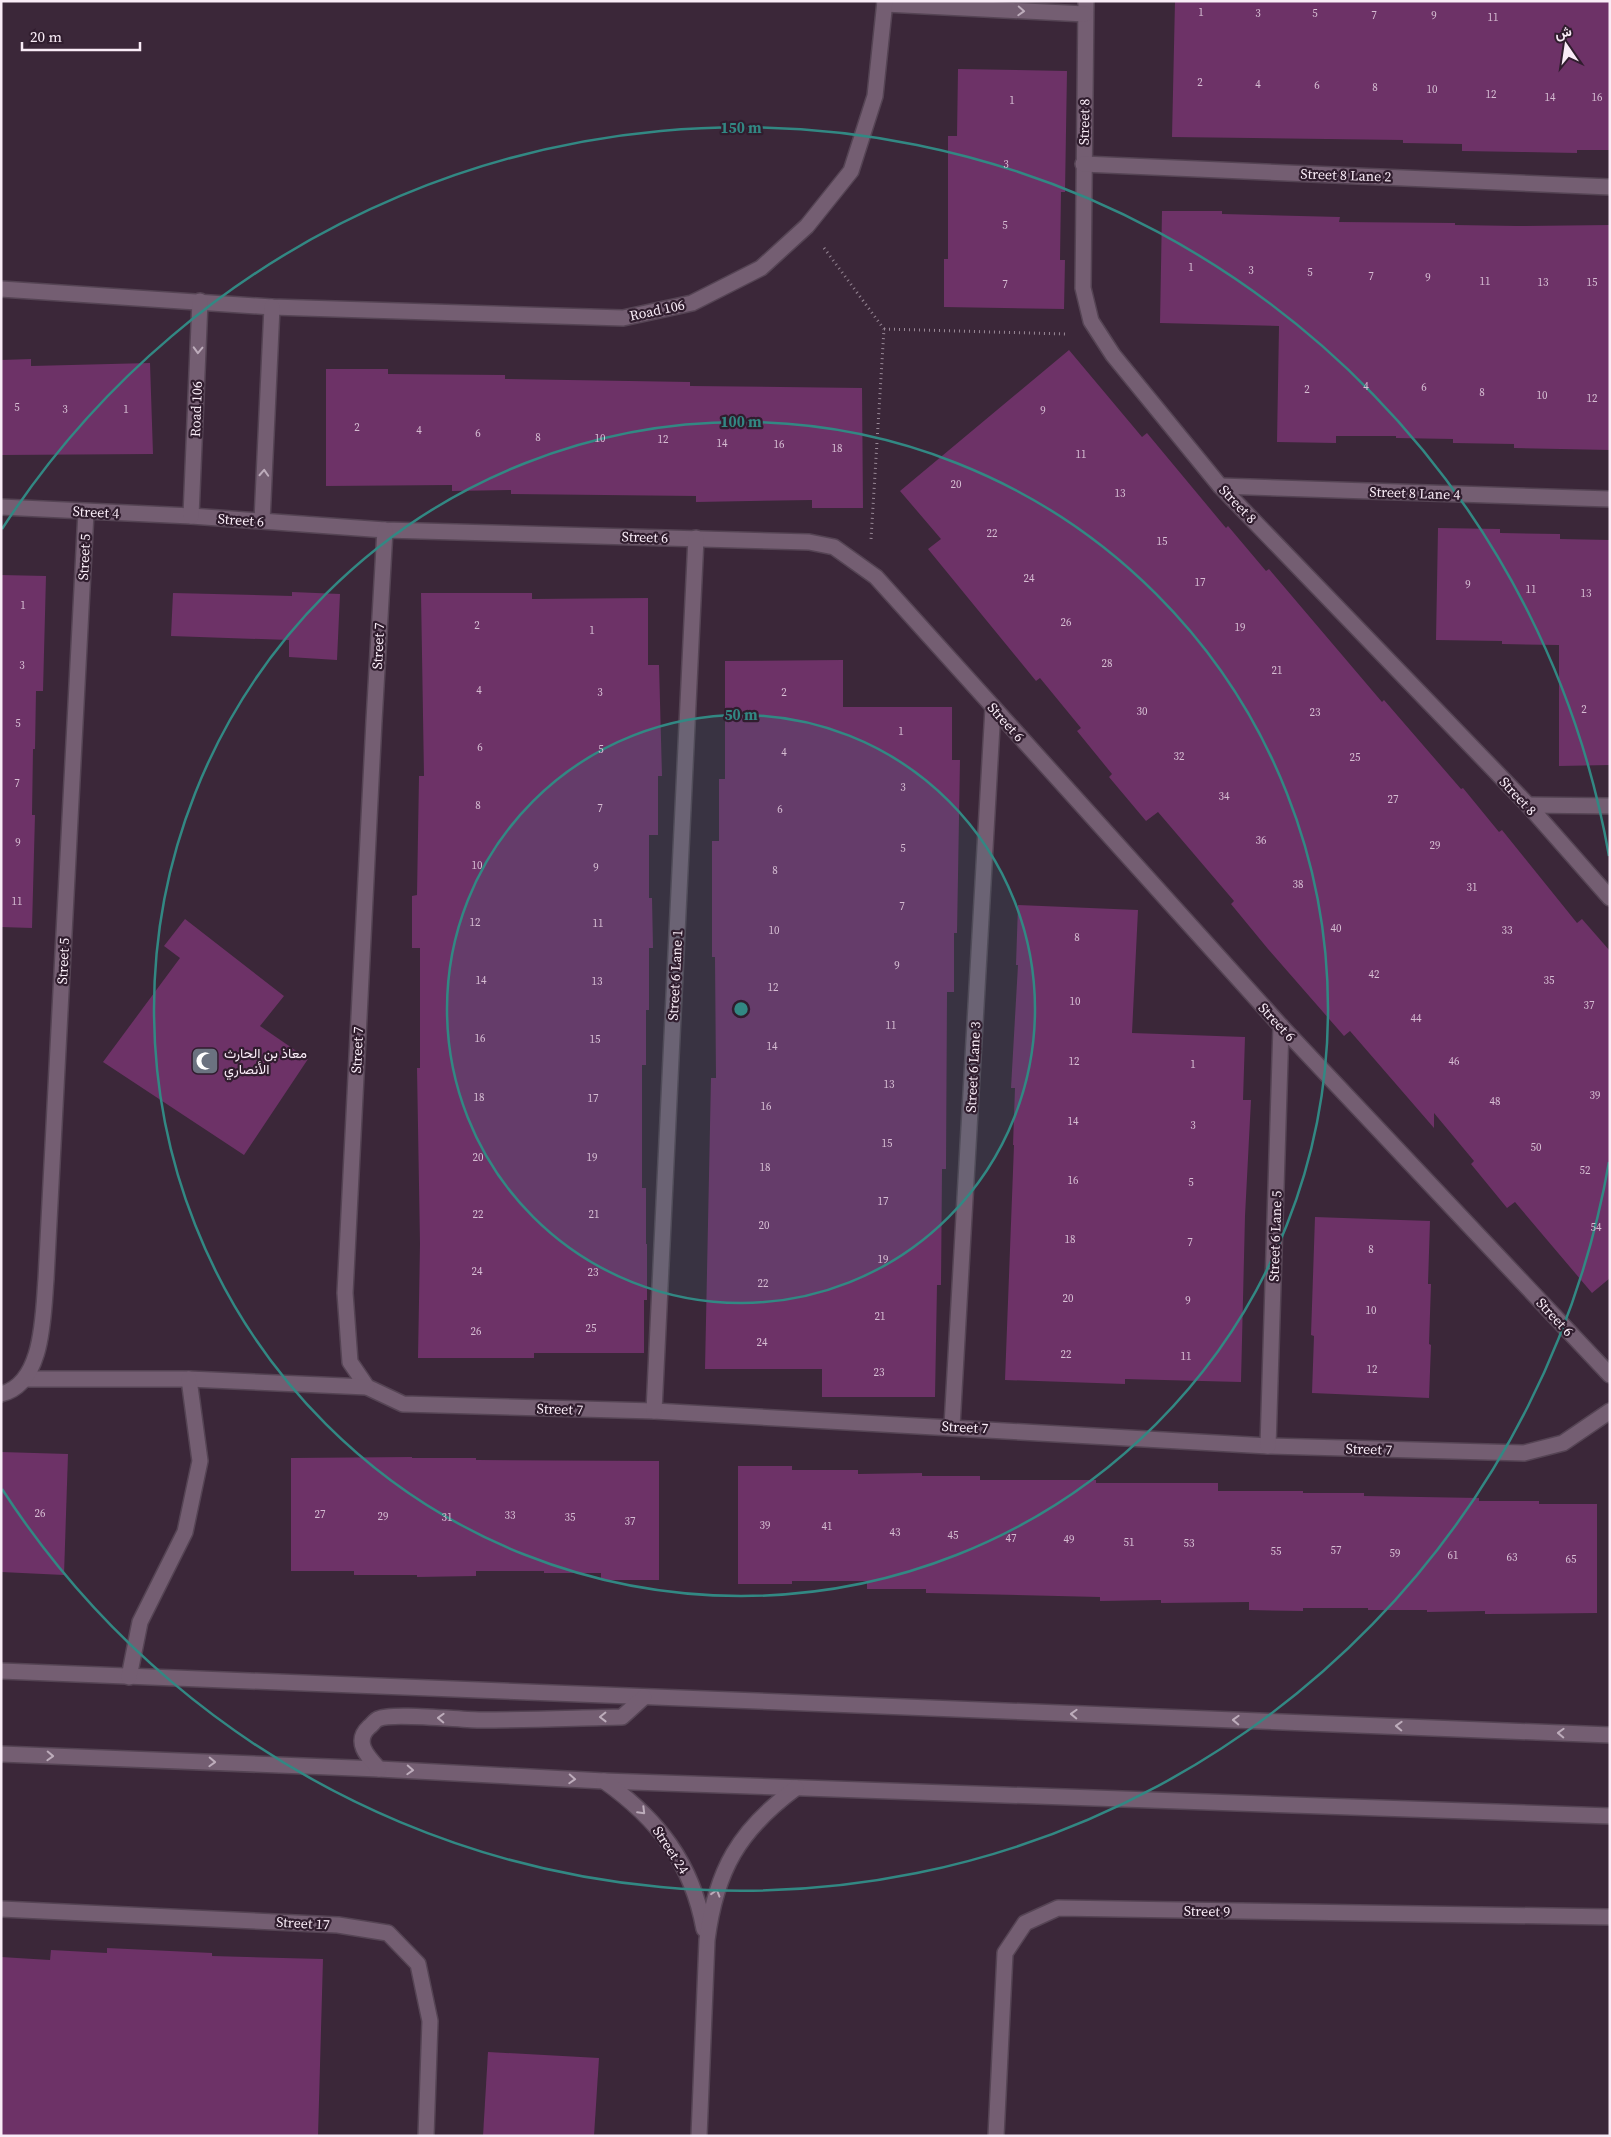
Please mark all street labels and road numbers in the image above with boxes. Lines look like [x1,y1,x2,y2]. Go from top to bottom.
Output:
street label: Street 8 [1074,99,1094,145]
street label: Street 8 Lane 2 [1300,163,1392,187]
street label: Road 106 [628,294,686,326]
street label: Road 106 [185,381,207,437]
street label: Street 8 [1215,480,1261,528]
street label: Street 8 Lane 4 [1369,481,1461,505]
street label: Street 4 [72,501,120,523]
street label: Street 6 [217,508,265,532]
street label: Street 6 [621,526,669,548]
street label: Street 5 [73,533,95,581]
street label: Street 7 [367,622,389,670]
street label: Street 6 [983,698,1029,746]
street label: Street 8 [1495,772,1541,820]
street label: Street 6 Lane 1 [663,929,687,1021]
street label: Street 5 [52,937,74,985]
street label: Street 6 [1254,998,1300,1046]
street label: Street 6 Lane 3 [961,1021,985,1113]
street label: Street 7 [346,1026,368,1074]
street label: Street 6 Lane 5 [1263,1190,1287,1282]
street label: Street 6 [1532,1293,1578,1341]
street label: Street 7 [536,1398,584,1420]
street label: Street 7 [941,1416,989,1438]
street label: Street 7 [1345,1438,1393,1460]
street label: Street 24 [648,1822,694,1878]
street label: Street 9 [1184,1901,1230,1921]
street label: Street 17 [276,1912,330,1934]

